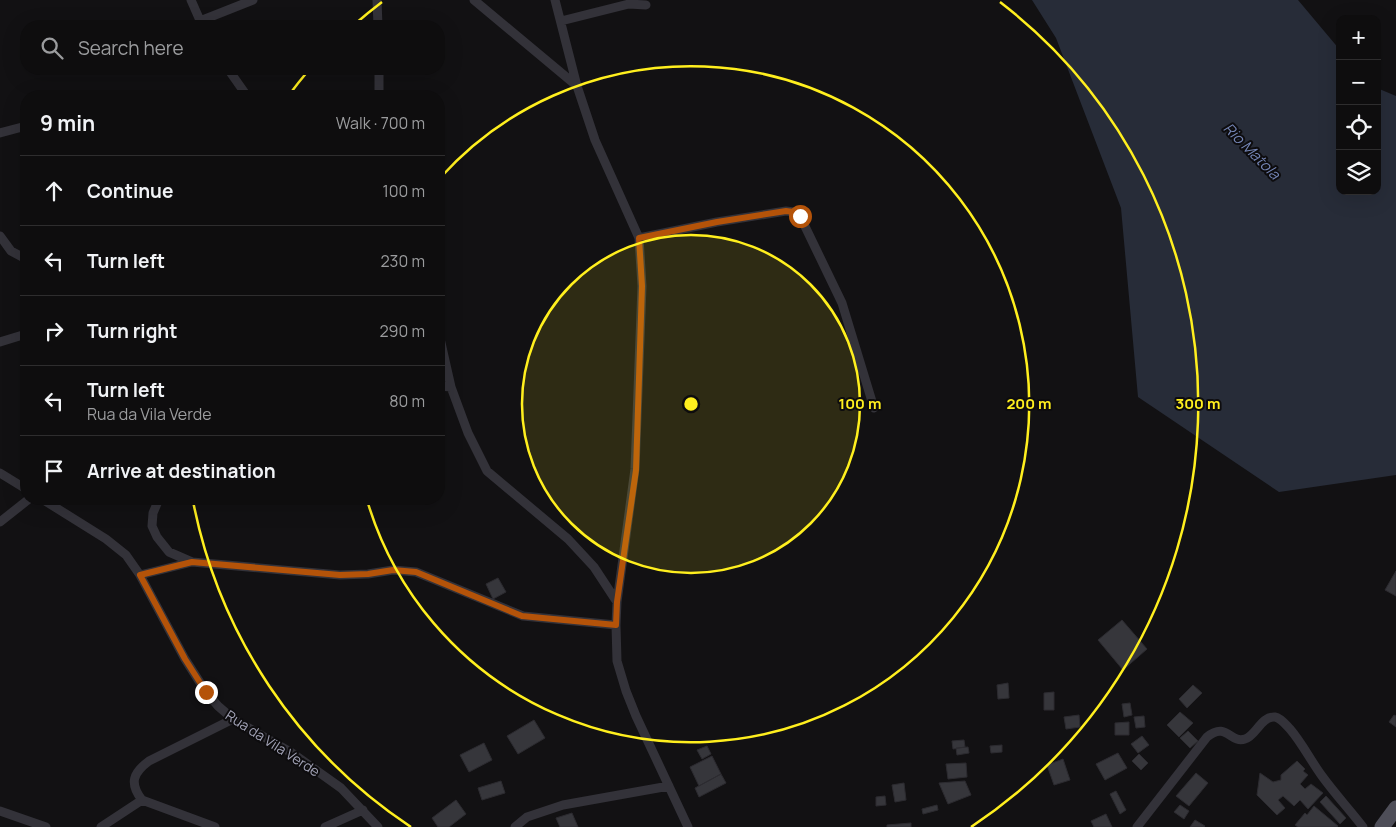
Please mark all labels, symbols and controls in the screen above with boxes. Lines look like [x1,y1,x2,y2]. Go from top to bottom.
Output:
map controls [1336,15,1381,195]
button: + [1336,15,1381,60]
search box [20,20,445,75]
icon: search [38,34,66,62]
text: Search here [78,35,184,61]
button: − [1336,60,1381,105]
button: locate [1336,105,1381,150]
text: 9 min [40,109,95,137]
text: Walk · 700 m [336,112,425,134]
water label: Rio Matola [1219,118,1285,184]
button: layers [1336,150,1381,195]
icon: ahead [40,177,68,205]
text: Continue [87,178,173,204]
text: 100 m [382,180,425,202]
route start [789,205,812,228]
icon: left [40,247,68,275]
text: Turn left [87,248,165,274]
text: 230 m [381,250,425,272]
icon: right [40,317,68,345]
text: Turn right [87,318,177,344]
text: 290 m [379,320,425,342]
text: Turn left [87,377,165,403]
icon: left [40,387,68,415]
text: 80 m [389,390,425,412]
text: 100 m [839,393,881,414]
text: 200 m [1006,393,1052,414]
text: 300 m [1176,393,1220,414]
centre of rings [682,395,700,413]
text: Rua da Vila Verde [87,403,212,425]
icon: arrive [40,457,68,485]
text: Arrive at destination [87,458,276,484]
route end [195,681,218,704]
street label: Rua da Vila Verde [222,705,324,781]

